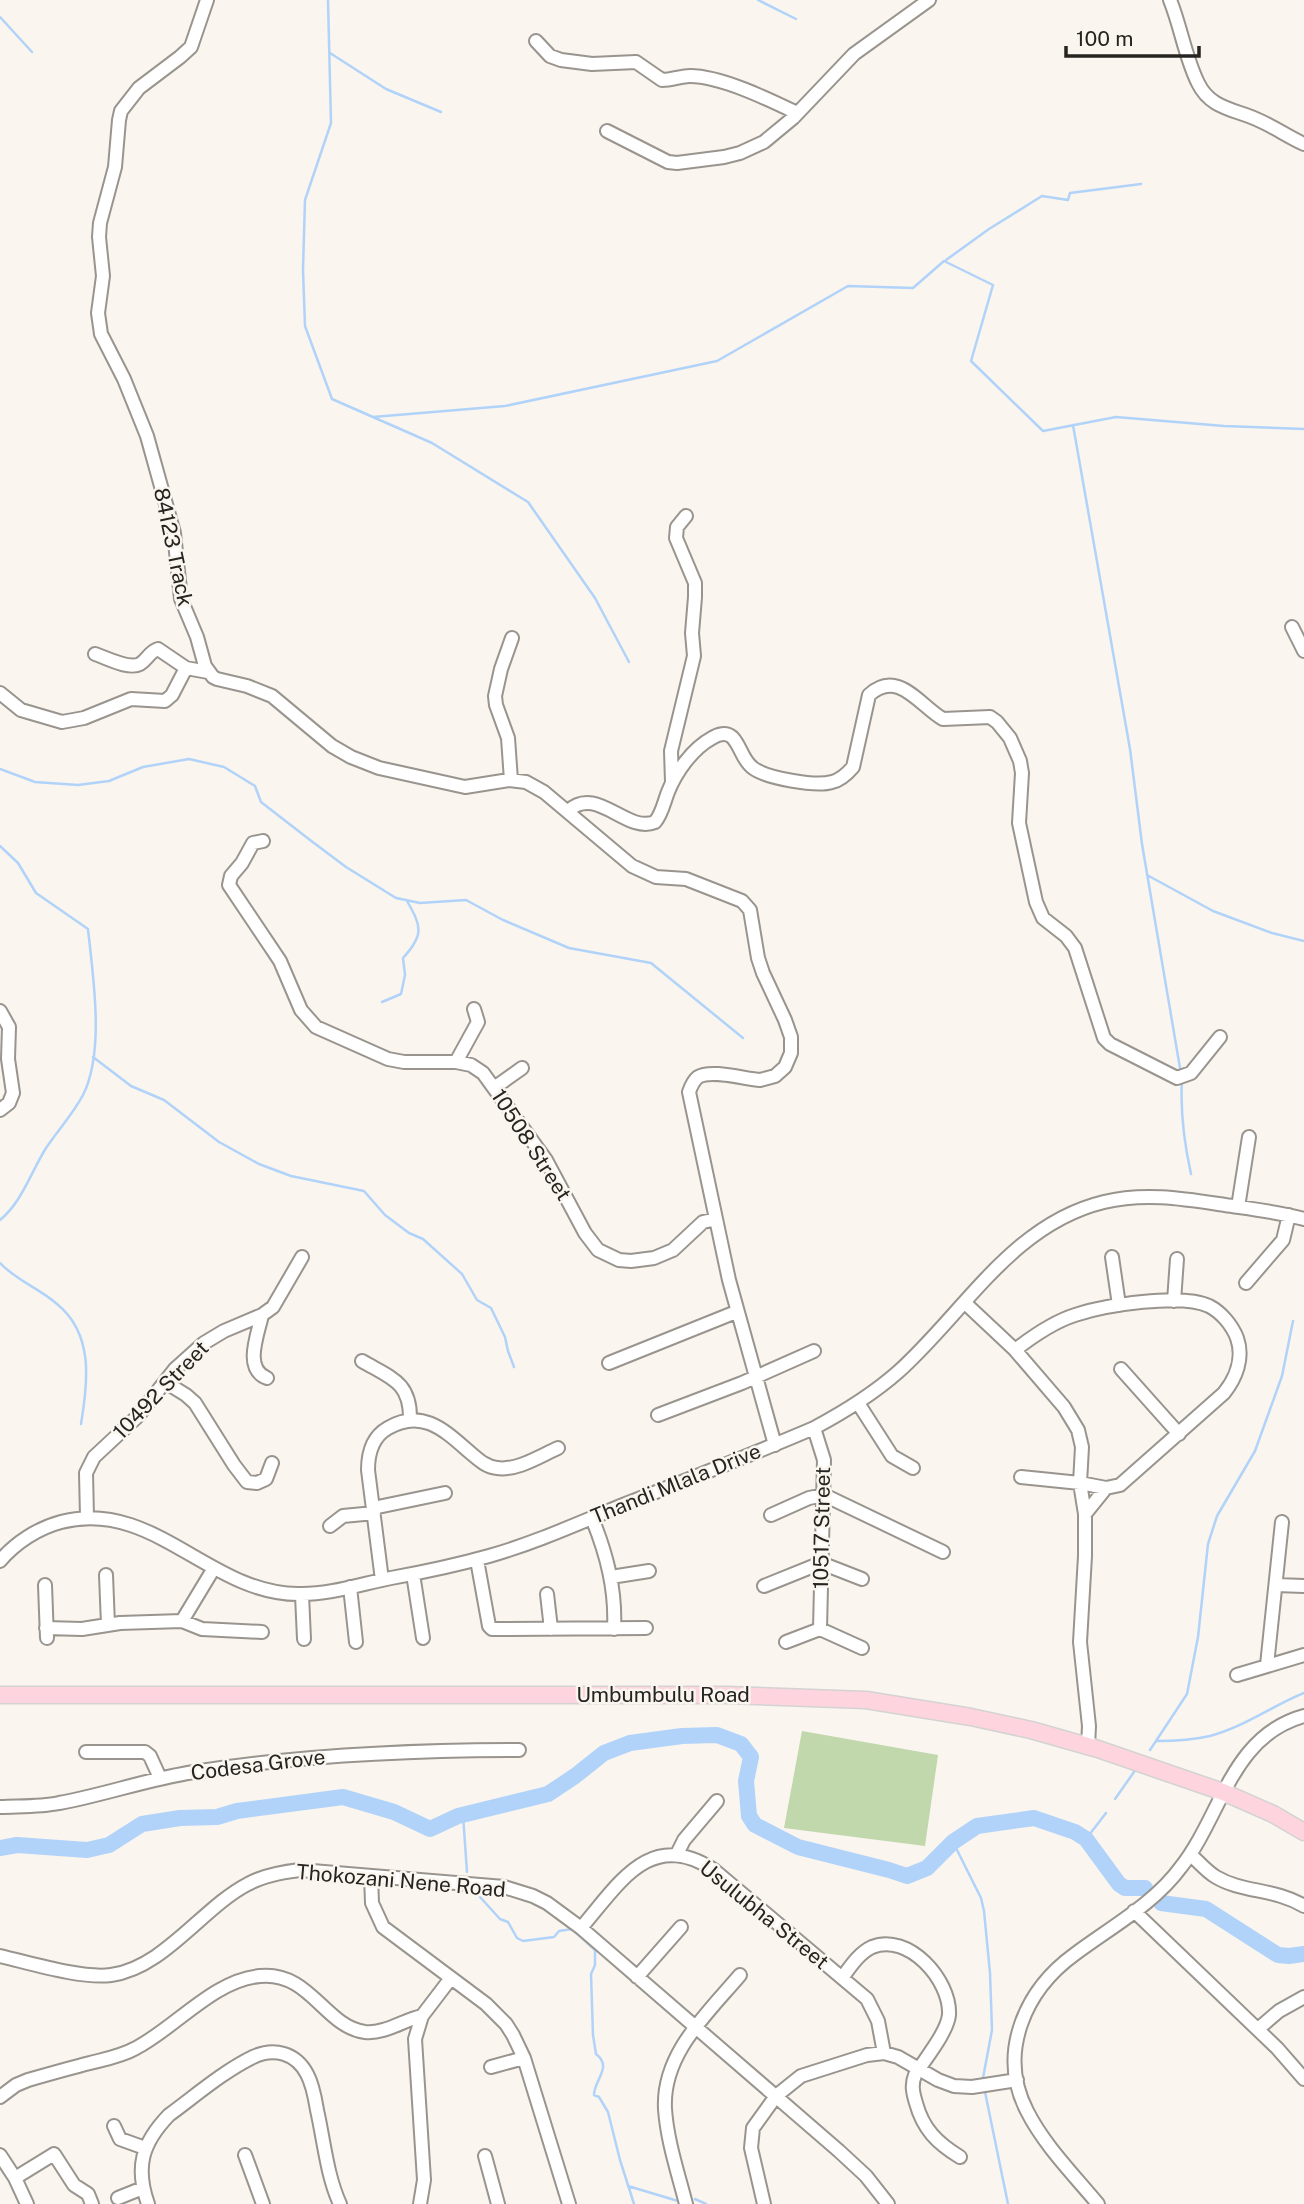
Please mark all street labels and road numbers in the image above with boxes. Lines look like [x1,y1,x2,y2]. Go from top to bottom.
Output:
street label: 84123 Track [149,485,198,609]
street label: 10508 Street [486,1084,577,1205]
street label: 10492 Street [108,1335,214,1444]
street label: Thandi Mlala Drive [587,1438,764,1529]
street label: 10517 Street [808,1467,835,1589]
street label: Umbumbulu Road [576,1682,750,1707]
street label: Codesa Grove [189,1744,327,1785]
street label: Usulubha Street [695,1855,834,1974]
street label: Thokozani Nene Road [295,1859,507,1902]

